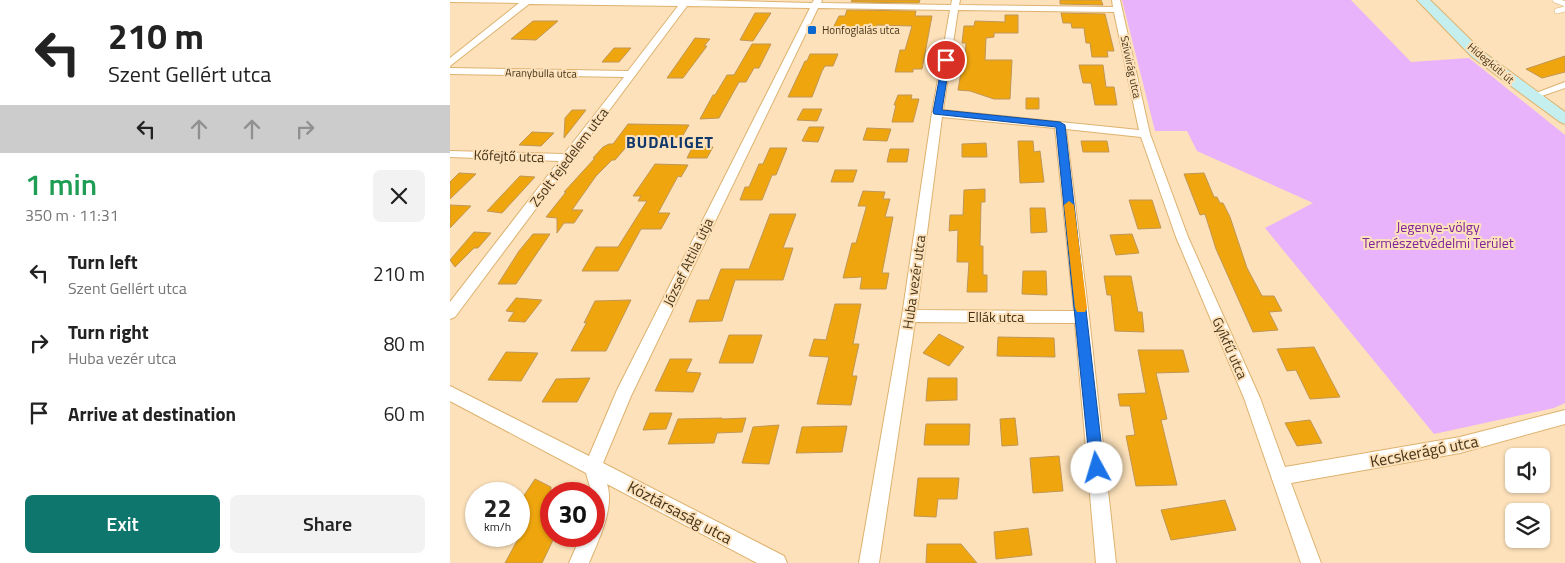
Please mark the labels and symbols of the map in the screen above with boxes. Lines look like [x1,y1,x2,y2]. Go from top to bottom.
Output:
place label: Honfoglalás utca [822,22,900,38]
marker: Honfoglalás utca [806,24,818,36]
street label: Szívvirág utca [1117,34,1146,100]
pin [925,39,967,81]
street label: Hidegkúti út [1464,39,1518,87]
street label: Aranybulla utca [505,64,577,82]
street label: Zsolt fejedelem utca [524,103,613,211]
district label: BUDALIGET [626,130,714,154]
street label: Kőfejtő utca [473,144,545,167]
street label: József Attila útja [657,214,718,309]
park label: Jegenye-völgy Természetvédelmi Terület [1362,216,1514,253]
street label: Huba vezér utca [897,234,931,330]
street label: Ellák utca [968,306,1024,327]
street label: Gyíkfű utca [1207,313,1253,382]
street label: Kecskerágó utca [1368,429,1480,473]
position arrow [1070,441,1122,493]
street label: Köztársaság utca [623,474,737,550]
speed limit sign: 30 [540,482,605,547]

